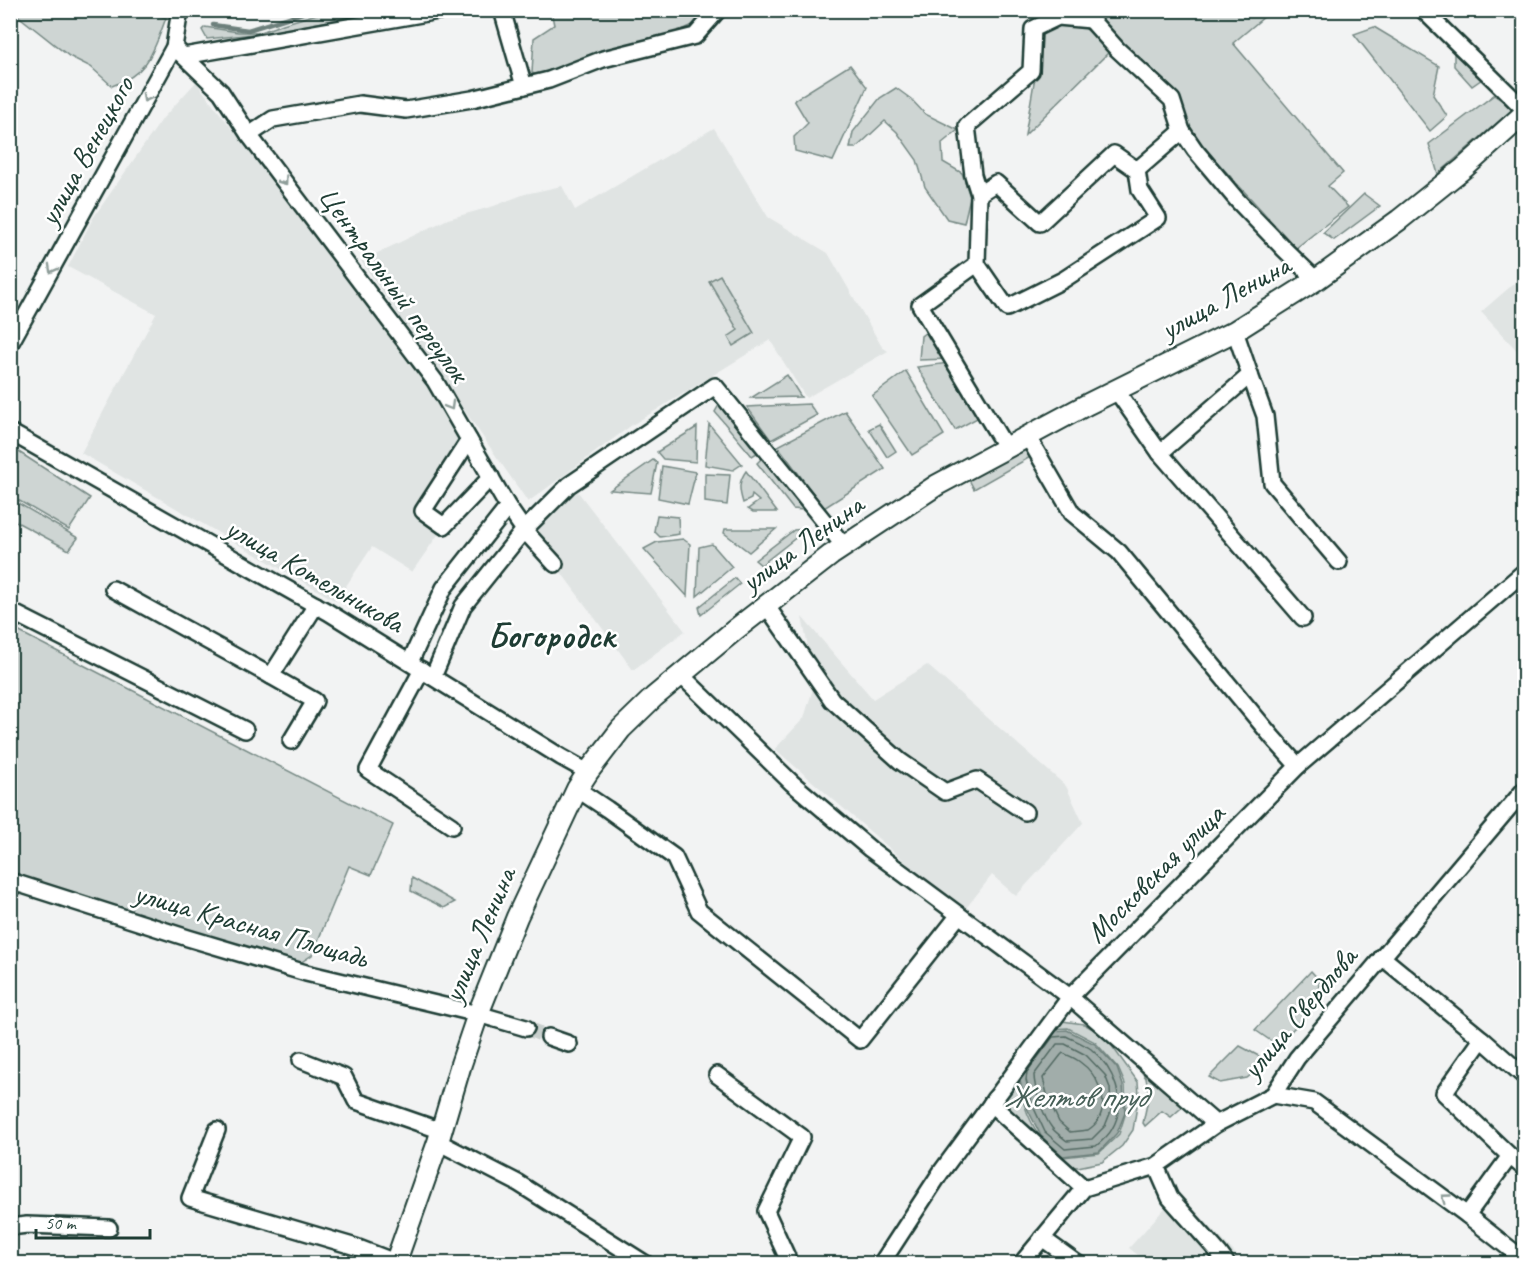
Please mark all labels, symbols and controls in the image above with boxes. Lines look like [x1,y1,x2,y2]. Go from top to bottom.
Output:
street label: улица Венецкого [29,69,143,234]
one-way arrow [142,92,153,103]
one-way arrow [277,175,288,186]
street label: Центральный переулок [310,178,480,392]
street label: улица Ленина [1152,245,1299,349]
one-way arrow [48,263,59,273]
one-way arrow [442,400,454,410]
street label: улица Ленина [732,484,873,601]
street label: улица Котельникова [217,508,413,642]
district label: Богородск [487,612,617,658]
street label: Московская улица [1077,794,1234,951]
street label: улица Ленина [433,859,525,1010]
street label: улица Красная Площадь [128,873,374,977]
street label: улица Свердлова [1231,937,1367,1088]
water label: Желтов пруд [1004,1076,1153,1117]
one-way arrow [1440,1195,1451,1206]
scale bar [36,1202,150,1240]
text: 50 m [45,1212,78,1234]

